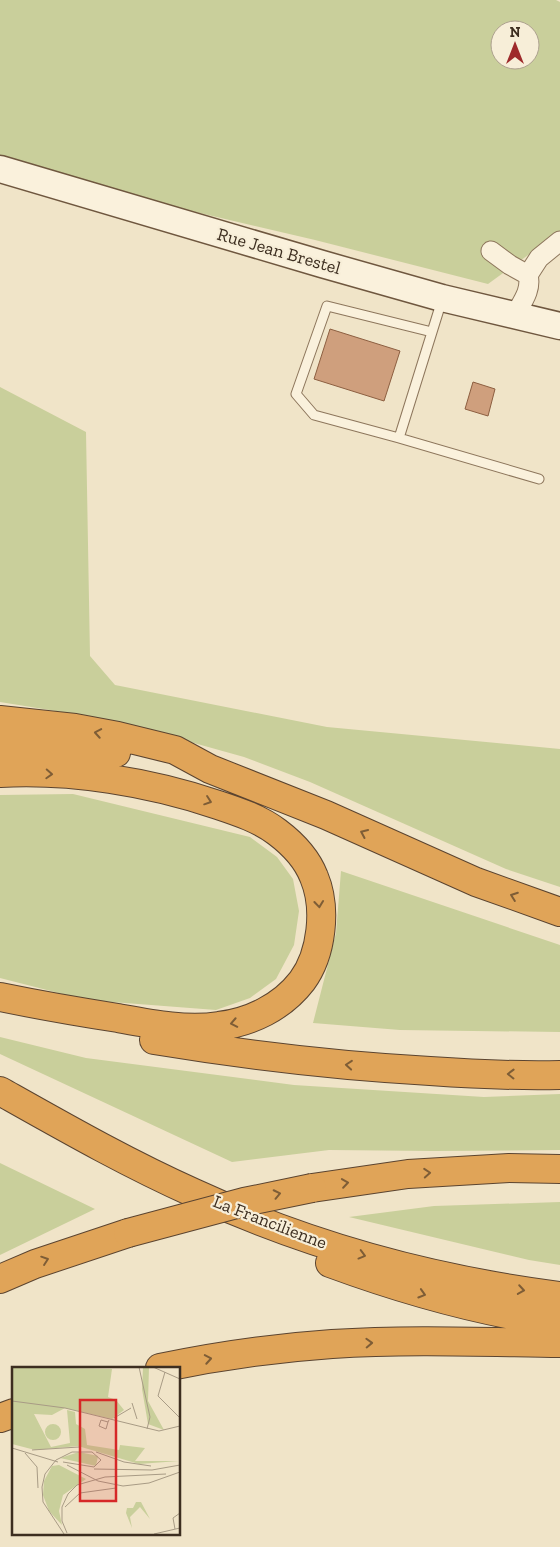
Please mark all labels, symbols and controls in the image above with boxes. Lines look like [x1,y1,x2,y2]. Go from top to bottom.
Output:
north arrow [490,20,540,70]
text: N [510,24,521,41]
street label: Rue Jean Brestel [215,223,343,279]
one-way arrow [94,728,102,738]
one-way arrow [45,768,53,779]
one-way arrow [203,796,212,806]
one-way arrow [360,828,369,839]
one-way arrow [510,892,519,902]
one-way arrow [314,901,325,909]
one-way arrow [229,1018,238,1028]
one-way arrow [345,1060,353,1071]
one-way arrow [507,1069,515,1080]
one-way arrow [423,1168,431,1179]
one-way arrow [342,1178,350,1189]
street label: La Francilienne [210,1190,330,1254]
one-way arrow [273,1190,282,1200]
one-way arrow [358,1249,367,1260]
one-way arrow [40,1256,49,1266]
one-way arrow [517,1285,525,1295]
one-way arrow [417,1289,426,1299]
one-way arrow [365,1337,373,1348]
one-way arrow [203,1354,212,1364]
inset map [12,1367,180,1534]

